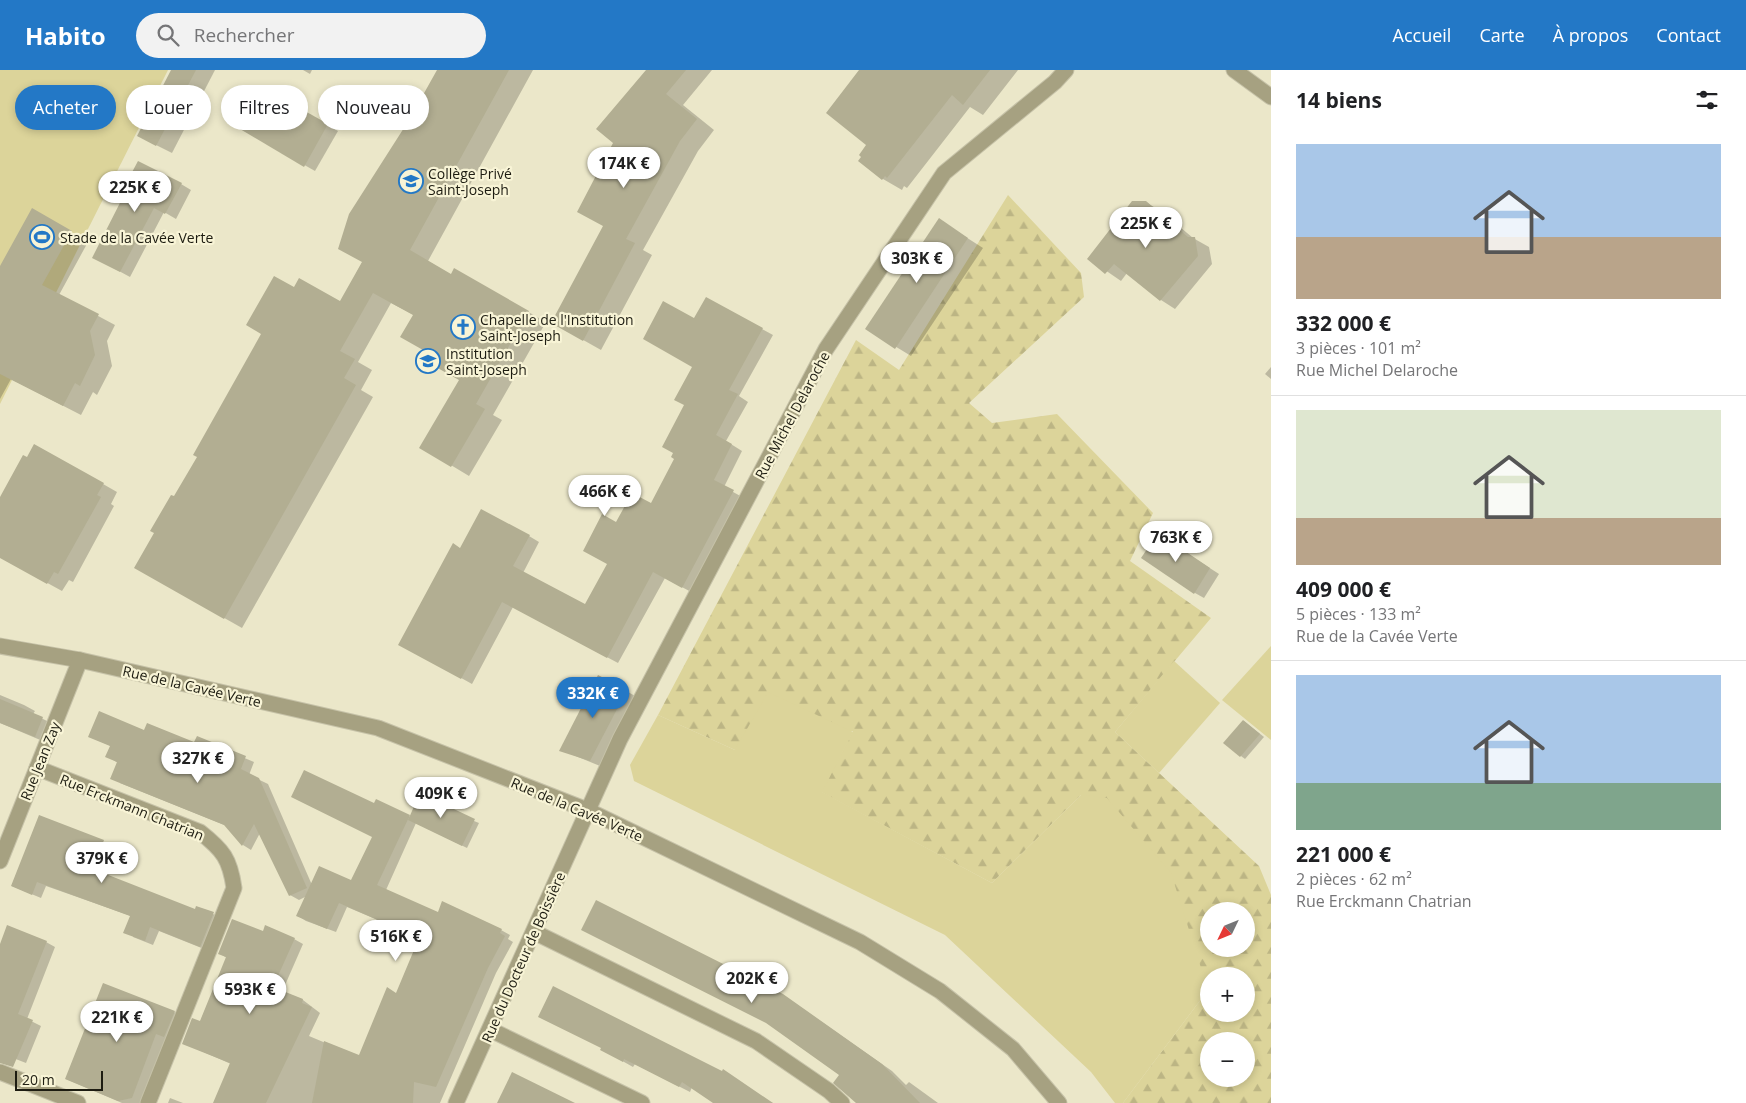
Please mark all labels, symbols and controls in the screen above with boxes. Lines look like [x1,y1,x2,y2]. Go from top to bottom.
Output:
search box [136,13,486,58]
text: Habito [25,19,106,52]
icon: search [154,21,182,49]
text: Rechercher [194,22,294,48]
text: Accueil [1393,23,1451,47]
text: Carte [1479,23,1525,47]
text: À propos [1553,23,1628,47]
text: Contact [1656,23,1721,47]
chip: Acheter [15,85,116,130]
chip: Louer [126,85,211,130]
chip: Filtres [221,85,308,130]
chip: Nouveau [318,85,429,130]
text: 14 biens [1296,86,1382,114]
icon: filters [1693,86,1721,114]
pin: 174K € [583,146,665,189]
text: 174K € [598,152,650,174]
place label: Collège Privé Saint-Joseph [428,164,512,199]
school or university icon: Collège Privé Saint-Joseph [398,168,424,194]
pin: 225K € [94,170,176,213]
text: 225K € [109,176,161,198]
icon: home [1464,177,1554,267]
pin: 225K € [1105,206,1187,249]
text: 225K € [1120,212,1172,234]
sports icon: Stade de la Cavée Verte [29,224,55,250]
place label: Stade de la Cavée Verte [60,228,213,247]
pin: 303K € [876,242,958,284]
text: 303K € [891,247,943,269]
text: 332 000 € [1296,309,1391,337]
place label: Chapelle de l'Institution Saint-Joseph [480,310,634,345]
church icon: Chapelle de l'Institution Saint-Joseph [450,314,476,340]
text: 3 pièces · 101 m² [1296,337,1421,359]
place label: Institution Saint-Joseph [446,344,527,379]
school or university icon: Institution Saint-Joseph [415,348,441,374]
street label: Rue Michel Delaroche [750,348,834,482]
text: Rue Michel Delaroche [1296,359,1458,381]
icon: home [1464,442,1554,532]
pin: 466K € [564,474,646,517]
text: 466K € [579,480,631,502]
pin: 763K € [1135,520,1217,563]
text: 763K € [1150,526,1202,548]
text: 409 000 € [1296,575,1391,603]
text: 5 pièces · 133 m² [1296,603,1421,625]
text: Rue de la Cavée Verte [1296,625,1458,647]
street label: Rue de la Cavée Verte [121,661,263,711]
pin: 332K € [552,676,634,719]
text: 332K € [567,682,619,704]
icon: home [1464,707,1554,797]
street label: Rue Jean Zay [16,718,65,803]
pin: 327K € [157,742,239,784]
text: 327K € [172,747,224,769]
street label: Rue Erckmann Chatrian [57,769,207,845]
street label: Rue de la Cavée Verte [508,773,646,845]
pin: 409K € [400,776,482,819]
text: 409K € [415,782,467,804]
text: 221 000 € [1296,840,1391,868]
pin: 379K € [61,842,143,884]
text: 379K € [76,847,128,869]
text: 2 pièces · 62 m² [1296,868,1412,890]
street label: Rue du Docteur de Boissière [477,869,569,1045]
text: Rue Erckmann Chatrian [1296,890,1472,912]
north arrow [1200,902,1255,958]
map controls [1200,902,1255,1087]
pin: 516K € [355,920,437,962]
text: 516K € [370,925,422,947]
pin: 202K € [711,962,793,1004]
text: 202K € [726,967,778,989]
button: + [1200,967,1255,1022]
pin: 593K € [209,972,291,1015]
text: 593K € [224,978,276,1000]
pin: 221K € [76,1000,158,1043]
text: 221K € [91,1006,143,1028]
button: − [1200,1032,1255,1087]
scale bar [15,1068,102,1091]
text: 20 m [22,1070,55,1089]

